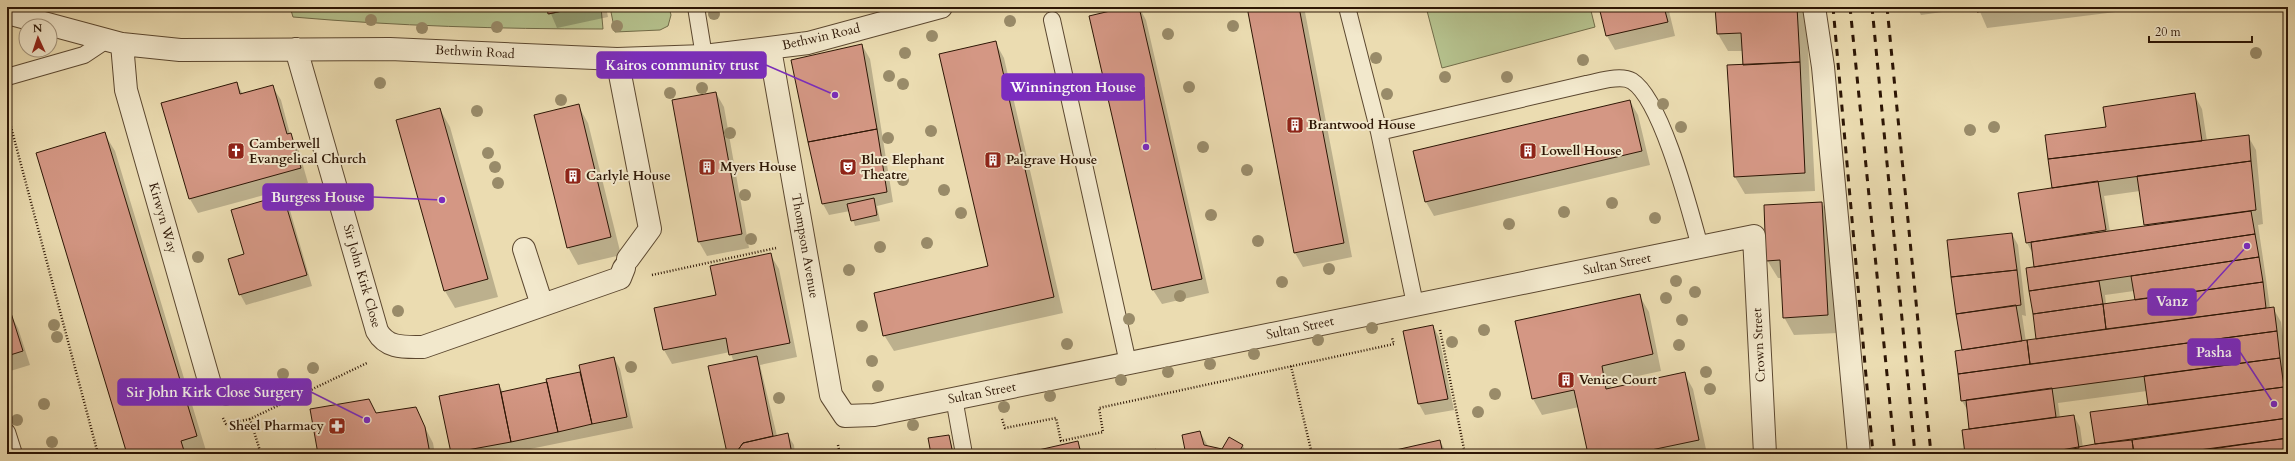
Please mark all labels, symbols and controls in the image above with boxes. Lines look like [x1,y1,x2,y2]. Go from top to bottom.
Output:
north arrow [18,18,58,58]
scale bar [2149,18,2252,44]
street label: Bethwin Road [780,19,862,55]
text: N [32,21,43,36]
text: 20 m [2155,24,2182,40]
street label: Bethwin Road [435,41,515,63]
callout: Kairos community trust [597,52,766,78]
text: Kairos community trust [605,56,759,75]
callout: Winnington House [1002,74,1144,100]
text: Winnington House [1009,78,1136,97]
building icon: Brantwood House [1285,115,1305,135]
place label: Brantwood House [1308,116,1416,134]
place label: Camberwell Evangelical Church [249,135,366,168]
church icon: Camberwell Evangelical Church [226,141,246,161]
building icon: Lowell House [1518,141,1538,161]
place label: Lowell House [1541,142,1622,160]
building icon: Palgrave House [983,150,1003,170]
place label: Blue Elephant Theatre [861,151,945,184]
place label: Palgrave House [1006,151,1097,169]
building icon: Myers House [697,157,717,177]
theatre icon: Blue Elephant Theatre [838,157,858,177]
place label: Myers House [720,158,797,176]
building icon: Carlyle House [563,166,583,186]
place label: Carlyle House [586,167,671,185]
street label: Kirwyn Way [144,180,182,256]
callout: Burgess House [263,184,373,210]
text: Burgess House [271,188,365,207]
street label: Thompson Avenue [787,192,823,300]
street label: Sir John Kirk Close [339,222,385,330]
street label: Sultan Street [1581,249,1653,279]
callout: Vanz [2148,289,2196,315]
text: Vanz [2156,292,2188,311]
street label: Crown Street [1748,307,1770,383]
street label: Sultan Street [1264,312,1336,344]
callout: Pasha [2188,339,2240,365]
text: Pasha [2196,343,2232,362]
building icon: Venice Court [1556,370,1576,390]
place label: Venice Court [1579,371,1657,389]
street label: Sultan Street [946,378,1018,408]
callout: Sir John Kirk Close Surgery [118,379,311,405]
text: Sir John Kirk Close Surgery [127,383,304,402]
pharmacy icon: Sheel Pharmacy [327,416,347,436]
place label: Sheel Pharmacy [229,417,325,435]

